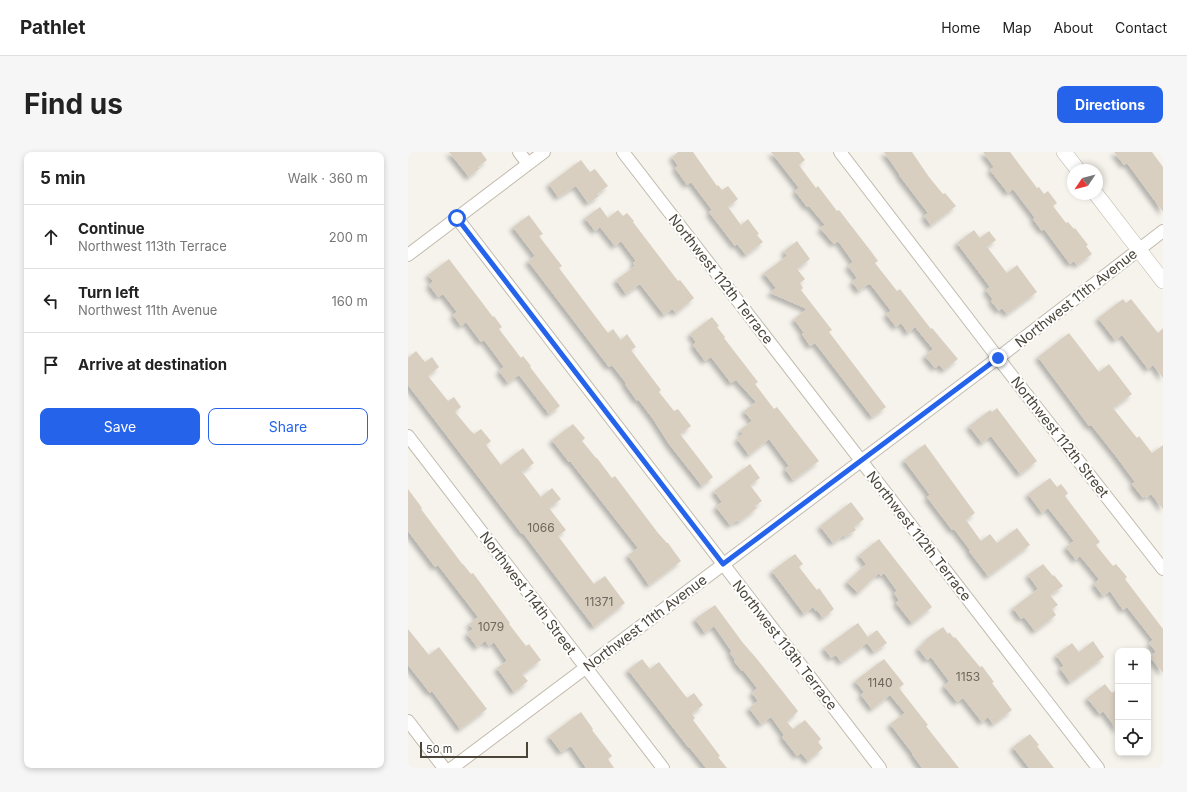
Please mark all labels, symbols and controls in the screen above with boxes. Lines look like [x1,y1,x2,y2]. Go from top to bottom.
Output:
text: Pathlet [20,16,85,39]
text: Home [941,19,980,36]
text: Map [1002,19,1032,36]
text: About [1054,19,1093,36]
text: Contact [1115,19,1167,36]
button: Directions [1057,86,1163,123]
text: Find us [24,87,123,121]
north arrow [1067,164,1103,200]
text: 5 min [40,168,86,188]
text: Walk · 360 m [288,170,368,186]
route start [448,209,466,227]
street label: Northwest 112th Terrace [665,210,777,347]
text: Continue [78,219,145,238]
icon: ahead [40,226,62,248]
text: 200 m [329,229,368,245]
text: Northwest 113th Terrace [78,238,227,254]
street label: Northwest 11th Avenue [1011,245,1140,351]
text: Turn left [78,283,139,302]
icon: left [40,290,62,312]
text: 160 m [331,293,368,309]
text: Northwest 11th Avenue [78,302,217,318]
route end [989,349,1007,367]
icon: arrive [40,354,62,376]
text: Arrive at destination [78,355,227,374]
street label: Northwest 112th Street [1008,373,1113,501]
button: Save [40,408,200,445]
button: Share [208,408,368,445]
street label: Northwest 112th Terrace [863,467,975,604]
house number: 1066 [527,520,555,535]
street label: Northwest 114th Street [477,528,580,658]
street label: Northwest 11th Avenue [580,571,710,675]
street label: Northwest 113th Terrace [729,576,841,713]
house number: 11371 [585,594,613,609]
house number: 1079 [478,619,504,634]
map controls [1115,648,1151,756]
button: + [1115,648,1151,684]
house number: 1153 [956,669,980,684]
house number: 1140 [867,675,893,690]
button: − [1115,684,1151,720]
button: locate [1115,720,1151,756]
scale bar [420,740,528,759]
text: 50 m [426,742,452,756]

